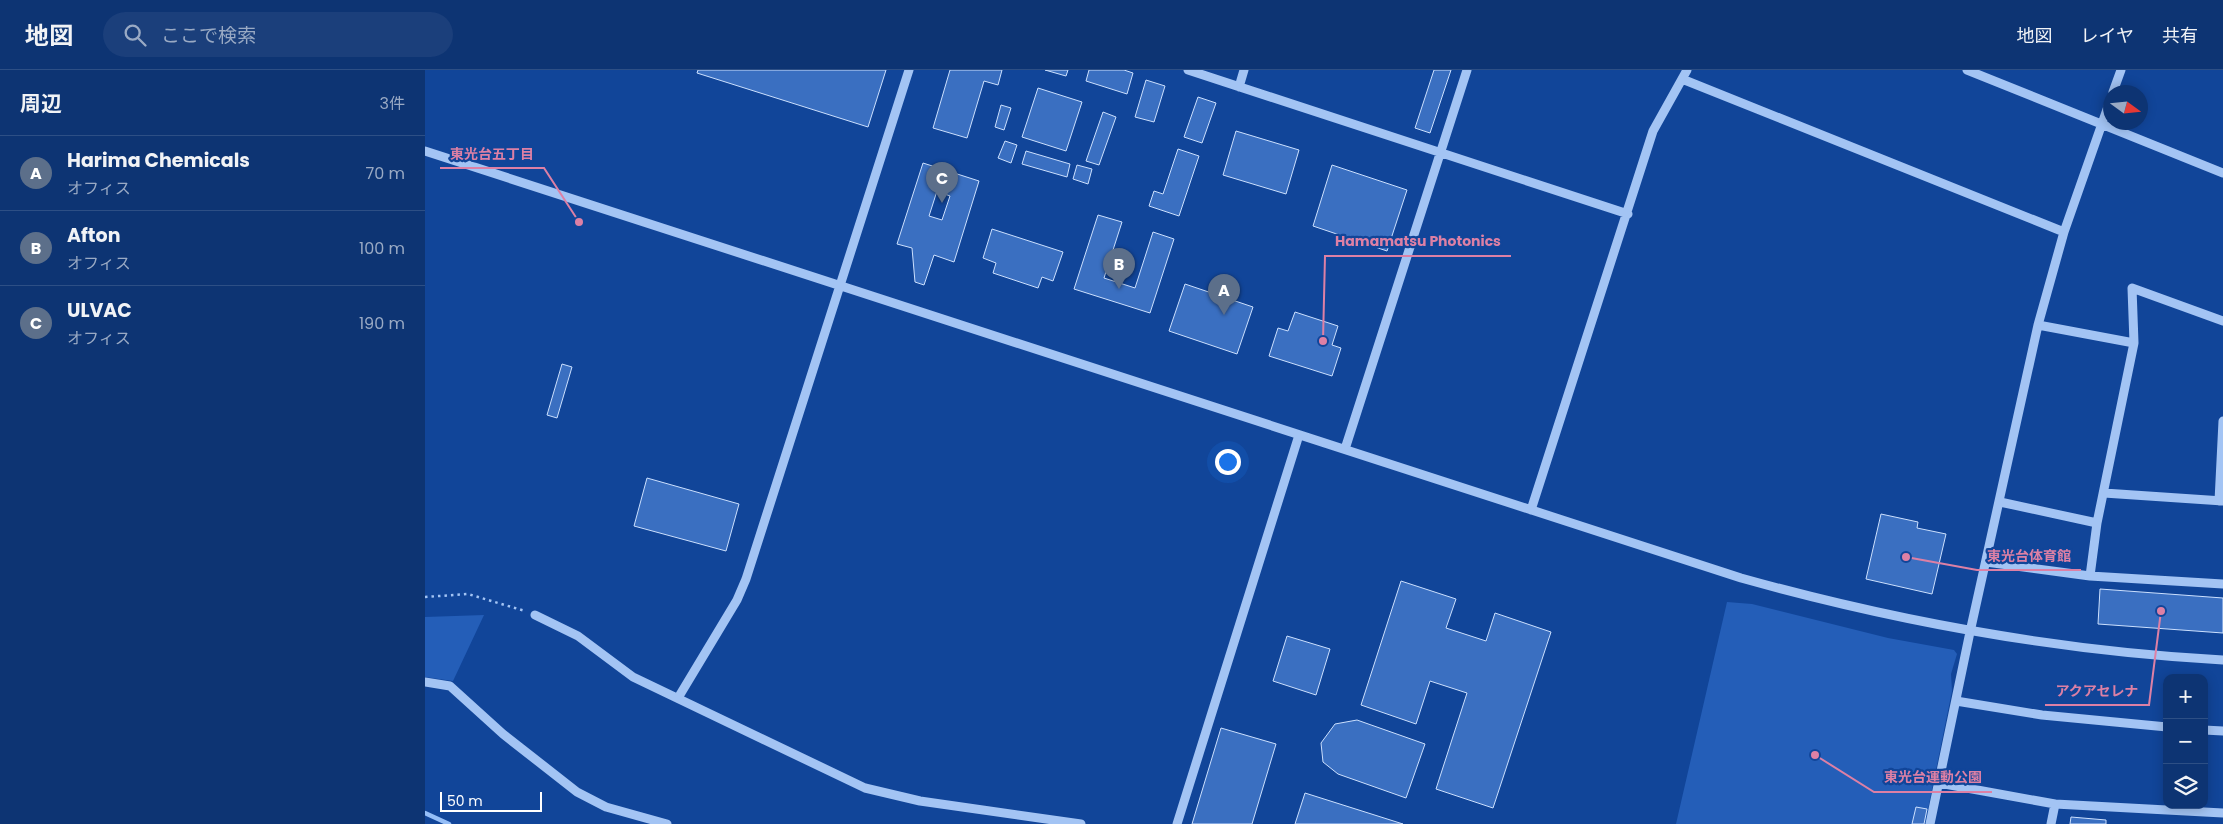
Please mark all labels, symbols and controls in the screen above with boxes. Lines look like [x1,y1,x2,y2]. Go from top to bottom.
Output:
search box [103,12,453,57]
text: 地図 [25,19,73,52]
icon: search [121,21,149,49]
text: ここで検索 [161,22,256,49]
text: 地図 [2017,23,2053,48]
text: レイヤ [2081,23,2134,48]
text: 共有 [2162,23,2198,48]
north arrow [2103,85,2148,130]
text: 周辺 [20,89,62,118]
text: 3件 [380,92,405,115]
callout: 東光台五丁目 [440,139,544,168]
text: 東光台五丁目 [450,144,534,164]
text: Harima Chemicals [67,147,250,174]
text: A [30,162,42,185]
text: 70 m [365,162,405,185]
pin: C [926,162,958,203]
text: オフィス [67,177,131,200]
text: Afton [67,222,120,249]
callout: Hamamatsu Photonics [1325,227,1511,256]
text: Hamamatsu Photonics [1335,231,1501,251]
text: B [31,237,41,260]
text: 100 m [359,237,405,260]
pin: B [1103,248,1135,289]
text: オフィス [67,252,131,275]
pin: A [1208,274,1240,315]
text: ULVAC [67,297,132,324]
text: C [30,312,42,335]
text: 190 m [359,312,405,335]
text: オフィス [67,327,131,350]
your location [1215,449,1241,475]
callout: 東光台体育館 [1977,541,2081,570]
text: 東光台体育館 [1987,546,2071,566]
map controls [2163,674,2208,809]
button: + [2163,674,2208,719]
callout: アクアセレナ [2045,676,2149,705]
text: アクアセレナ [2055,681,2139,701]
button: − [2163,719,2208,764]
callout: 東光台運動公園 [1874,763,1992,792]
button: layers [2163,764,2208,809]
text: 東光台運動公園 [1884,767,1982,787]
scale bar [440,789,543,812]
text: 50 m [447,791,483,811]

